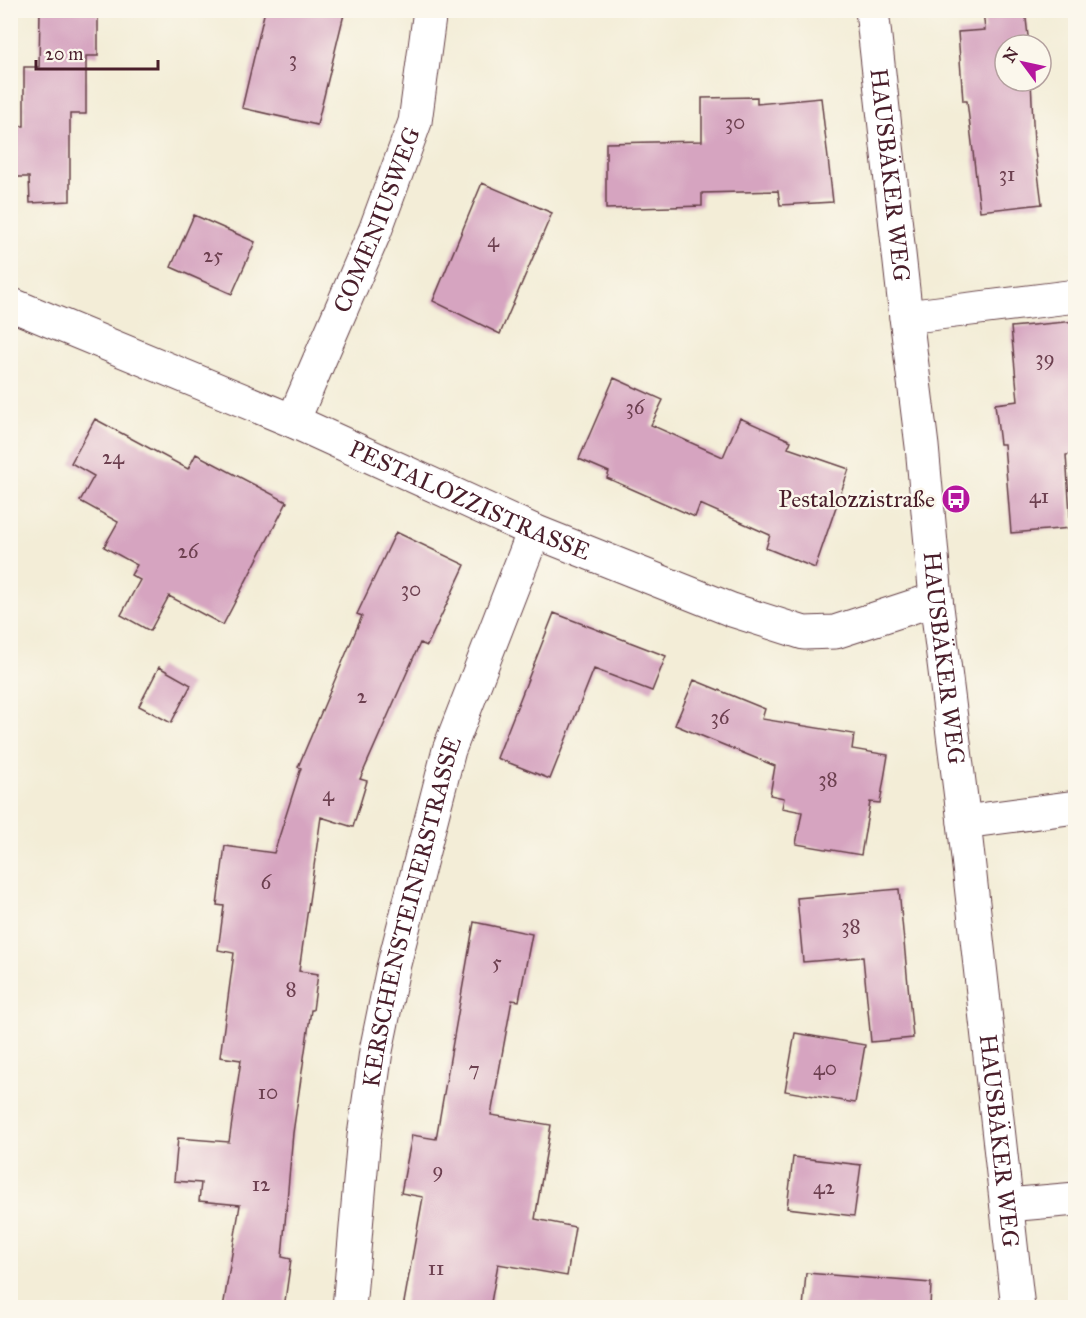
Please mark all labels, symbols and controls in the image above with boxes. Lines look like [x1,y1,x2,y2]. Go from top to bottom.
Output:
scale bar [36,33,158,71]
north arrow [993,33,1053,93]
text: 20 m [45,43,83,65]
text: N [999,44,1023,66]
house number: 3 [289,46,297,72]
street label: HAUSBÄKER WEG [864,67,917,283]
house number: 30 [725,109,745,135]
street label: COMENIUSWEG [327,123,427,317]
house number: 31 [999,161,1015,187]
house number: 4 [487,227,500,253]
house number: 25 [203,242,223,268]
house number: 39 [1035,345,1055,371]
house number: 36 [625,394,646,420]
street label: PESTALOZZISTRASSE [344,434,595,567]
house number: 24 [102,444,125,470]
bus stop icon: Pestalozzistraße [940,483,972,515]
house number: 41 [1029,483,1049,509]
place label: Pestalozzistraße [778,484,935,514]
house number: 26 [177,538,200,564]
street label: HAUSBÄKER WEG [917,550,972,766]
house number: 30 [401,576,421,602]
house number: 2 [357,683,368,709]
house number: 36 [710,704,731,730]
street label: KERSCHENSTEINERSTRASSE [356,732,468,1089]
house number: 38 [818,766,838,792]
house number: 4 [322,781,335,807]
house number: 6 [261,869,273,895]
house number: 38 [841,913,861,939]
house number: 5 [492,949,502,975]
house number: 8 [285,976,297,1002]
street label: HAUSBÄKER WEG [973,1033,1026,1249]
house number: 40 [813,1055,837,1081]
house number: 7 [468,1056,480,1082]
house number: 10 [258,1079,278,1105]
house number: 9 [432,1157,444,1183]
house number: 12 [252,1171,271,1197]
house number: 42 [813,1174,836,1200]
house number: 11 [428,1255,444,1281]

